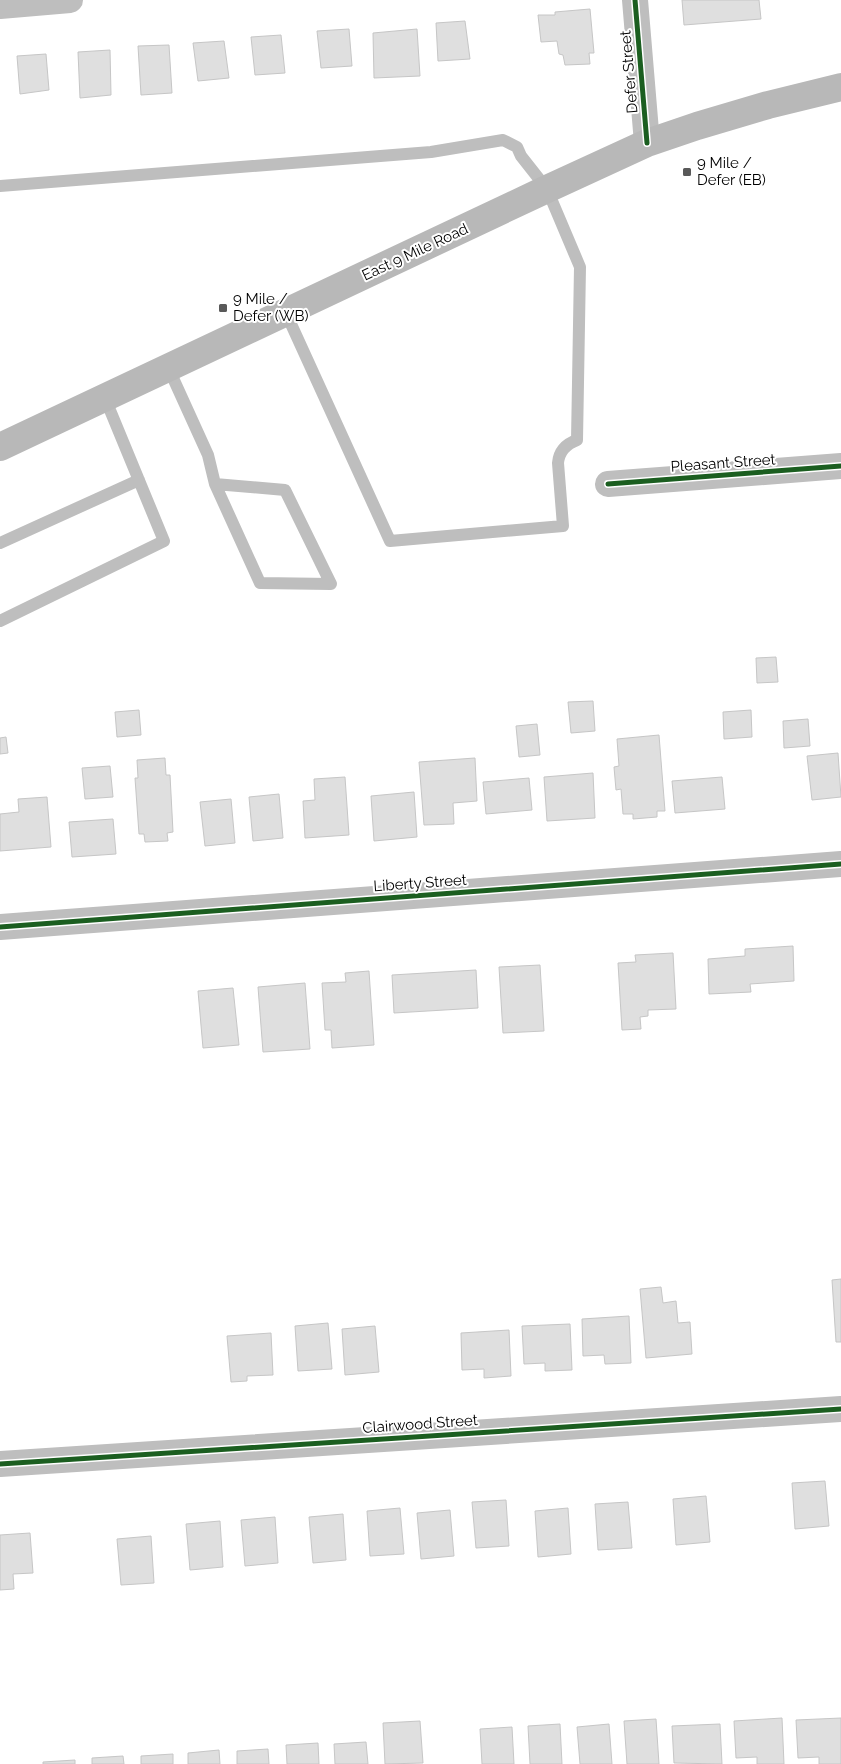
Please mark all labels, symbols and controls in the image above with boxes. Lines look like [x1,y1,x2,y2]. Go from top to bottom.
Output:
street label: Defer Street [616,30,642,114]
place label: 9 Mile / Defer (EB) [697,154,766,189]
marker: 9 Mile / Defer (EB) [681,166,693,178]
street label: East 9 Mile Road [359,220,471,284]
place label: 9 Mile / Defer (WB) [233,290,308,325]
marker: 9 Mile / Defer (WB) [217,302,229,314]
street label: Pleasant Street [670,450,776,476]
street label: Liberty Street [373,871,467,895]
street label: Clairwood Street [362,1411,478,1437]

